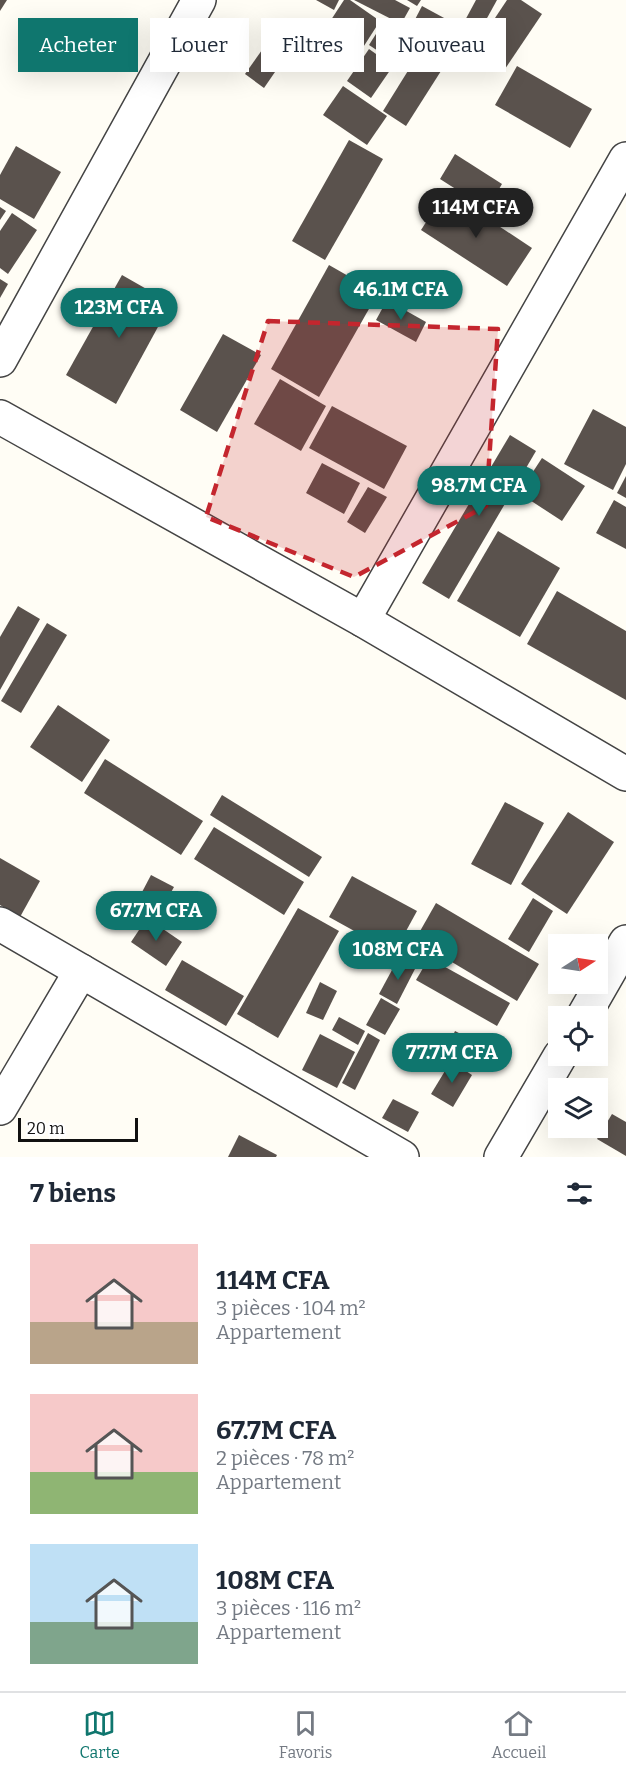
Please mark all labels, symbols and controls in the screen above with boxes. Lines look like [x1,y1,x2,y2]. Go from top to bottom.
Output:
chip: Acheter [18,18,138,72]
chip: Louer [150,18,249,72]
chip: Filtres [261,18,364,72]
chip: Nouveau [376,18,506,72]
pin: 114M CFA [414,188,538,239]
text: 114M CFA [432,195,520,219]
pin: 46.1M CFA [332,270,470,321]
text: 46.1M CFA [354,277,448,301]
pin: 123M CFA [57,288,181,339]
text: 123M CFA [75,295,163,319]
pin: 98.7M CFA [410,466,548,517]
text: 98.7M CFA [431,473,527,497]
pin: 67.7M CFA [87,891,225,942]
text: 67.7M CFA [110,898,202,922]
pin: 108M CFA [336,930,460,981]
north arrow [548,934,608,994]
map controls [548,934,608,1138]
text: 108M CFA [353,937,443,961]
button: locate [548,1006,608,1066]
pin: 77.7M CFA [383,1033,521,1084]
text: 77.7M CFA [406,1040,498,1064]
button: layers [548,1078,608,1138]
scale bar [18,1115,138,1142]
text: 20 m [27,1119,64,1138]
icon: filters [563,1177,596,1210]
text: 7 biens [30,1178,116,1209]
text: 114M CFA [216,1265,330,1296]
icon: home [78,1268,150,1340]
text: 3 pièces · 104 m² [216,1296,366,1320]
text: Appartement [216,1320,341,1344]
text: 67.7M CFA [216,1415,336,1446]
icon: home [78,1418,150,1490]
text: 2 pièces · 78 m² [216,1446,354,1470]
text: Appartement [216,1470,341,1494]
text: 108M CFA [216,1565,334,1596]
icon: home [78,1568,150,1640]
text: 3 pièces · 116 m² [216,1596,361,1620]
text: Appartement [216,1620,341,1644]
tab: Carte [80,1707,120,1762]
tab: Favoris [279,1707,332,1762]
tab: Accueil [491,1707,546,1762]

